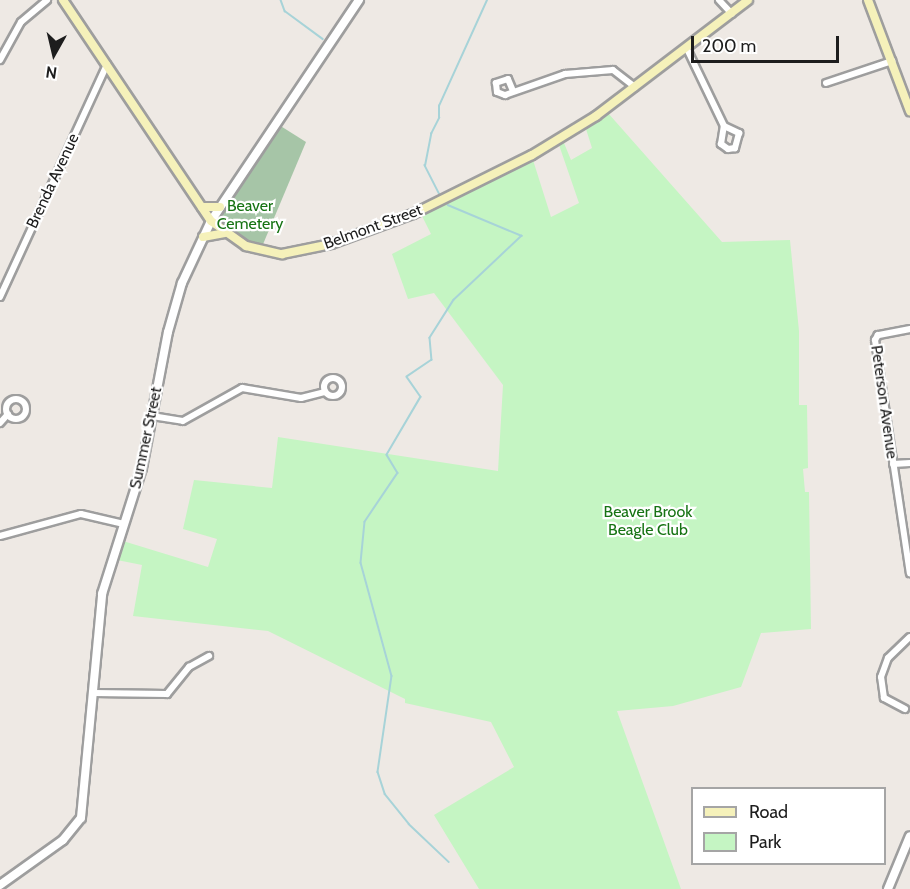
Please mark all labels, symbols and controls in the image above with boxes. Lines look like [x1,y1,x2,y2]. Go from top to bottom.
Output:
north arrow [24,24,84,84]
scale bar [694,24,842,62]
text: 200 m [702,35,756,57]
text: N [45,62,58,83]
street label: Brenda Avenue [23,131,83,231]
park label: Beaver Cemetery [217,196,283,234]
street label: Belmont Street [321,200,425,254]
street label: Peterson Avenue [867,344,901,460]
street label: Summer Street [126,385,166,491]
park label: Beaver Brook Beagle Club [604,502,692,540]
legend [691,787,886,865]
text: Road [749,801,788,823]
text: Park [749,831,781,853]

